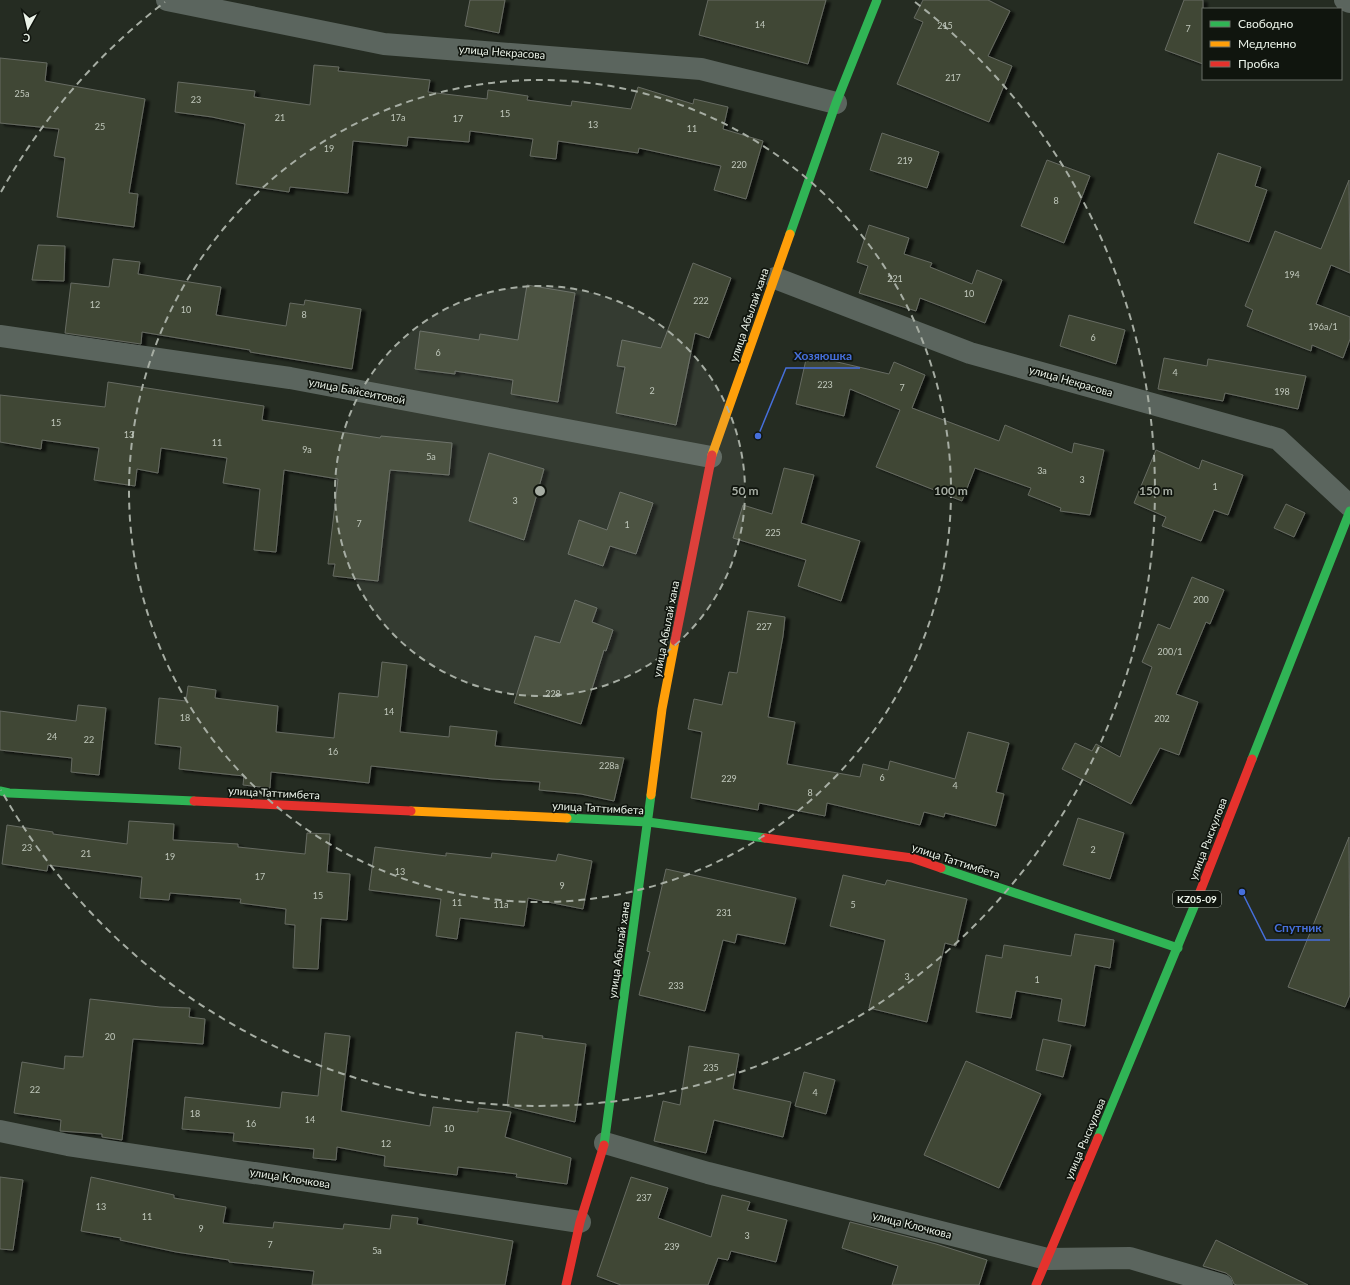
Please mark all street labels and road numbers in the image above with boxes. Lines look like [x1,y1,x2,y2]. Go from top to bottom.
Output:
street label: улица Некрасова [458,42,546,61]
street label: улица Абылай хана [726,266,771,363]
street label: улица Некрасова [1028,362,1115,399]
street label: улица Байсеитовой [308,375,407,406]
street label: улица Абылай хана [650,580,681,678]
street label: улица Таттимбета [228,784,320,801]
street label: улица Рыскулова [1186,796,1229,882]
street label: улица Таттимбета [552,799,644,816]
street label: улица Таттимбета [910,840,1002,881]
road number: KZ05-09 [1173,891,1221,907]
street label: улица Абылай хана [605,900,632,999]
street label: улица Рыскулова [1062,1096,1108,1181]
street label: улица Клочкова [249,1165,331,1190]
street label: улица Клочкова [871,1208,953,1241]

